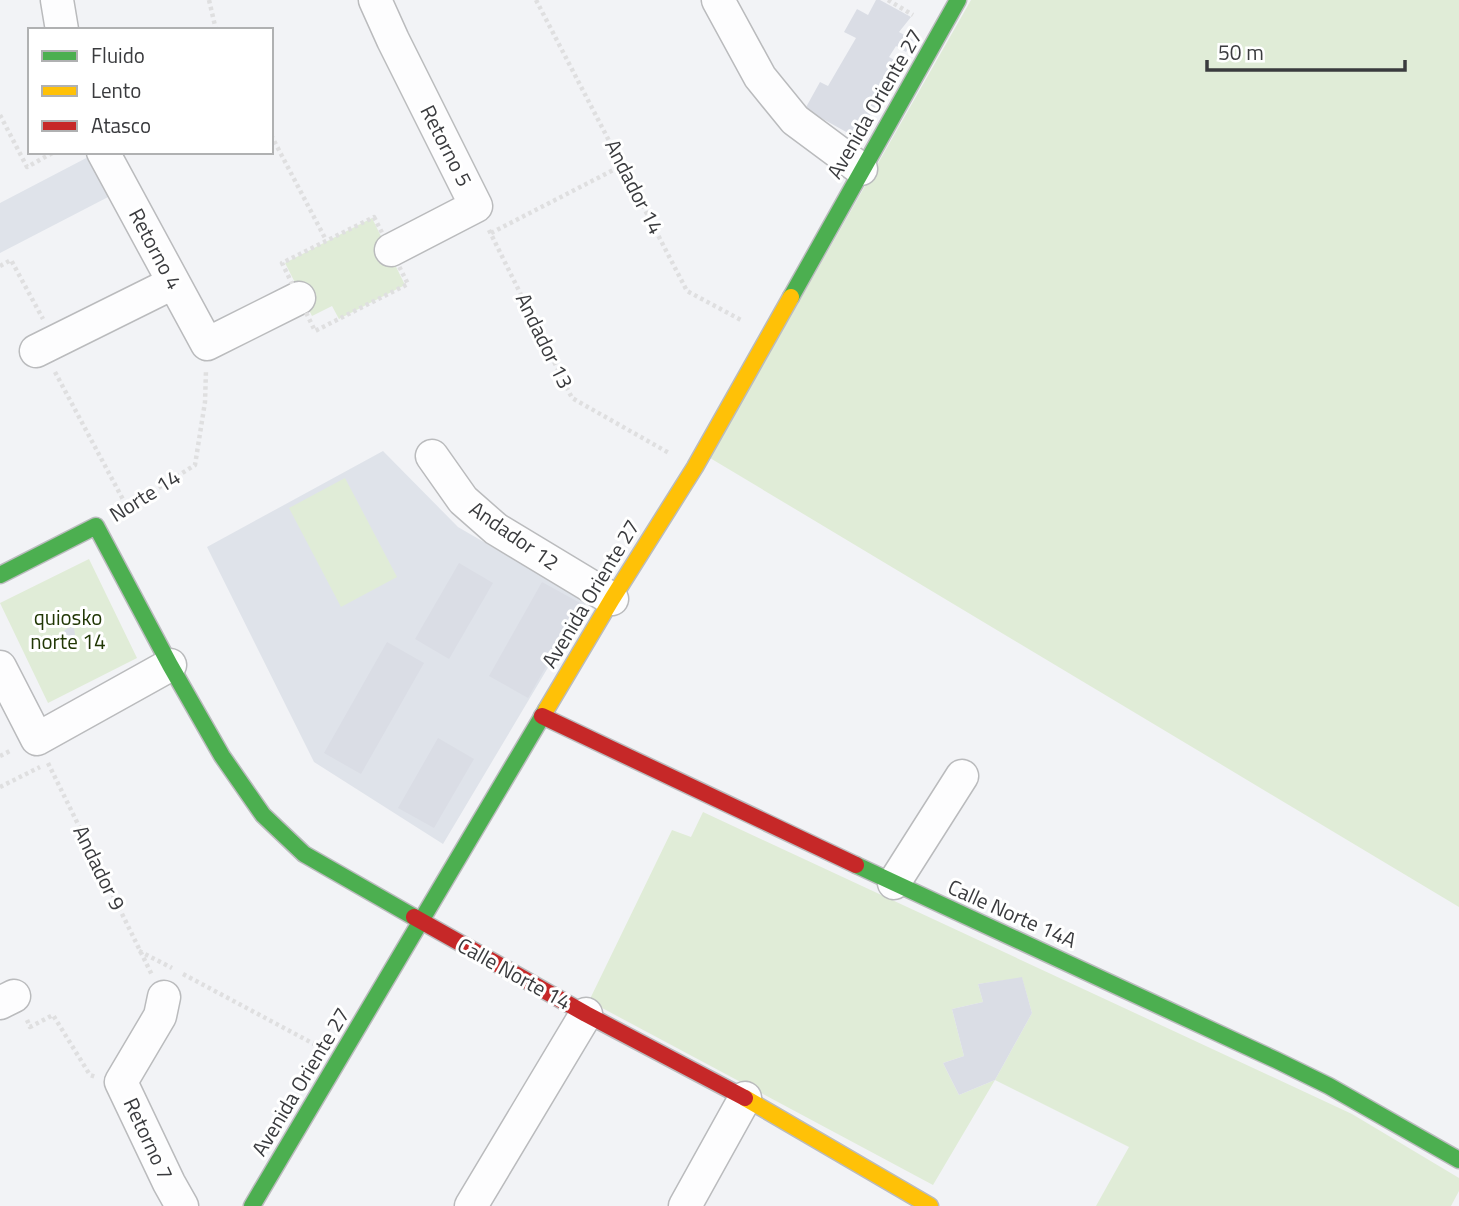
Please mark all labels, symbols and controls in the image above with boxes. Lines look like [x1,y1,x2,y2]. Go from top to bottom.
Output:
street label: Avenida Oriente 27 [818,23,930,184]
legend [28,28,273,154]
scale bar [1207,28,1405,72]
text: 50 m [1218,36,1264,68]
text: Fluido [91,39,145,71]
text: Lento [91,74,141,106]
street label: Retorno 5 [413,99,481,192]
text: Atasco [91,109,151,141]
street label: Andador 14 [597,133,673,240]
street label: Retorno 4 [121,202,191,295]
street label: Andador 13 [508,287,582,394]
street label: Norte 14 [103,461,186,530]
street label: Andador 12 [463,493,566,578]
street label: Avenida Oriente 27 [533,513,647,674]
park label: quiosko norte 14 [30,601,106,657]
street label: Andador 9 [66,820,134,916]
street label: Calle Norte 14A [943,870,1082,956]
street label: Calle Norte 14 [452,929,577,1018]
street label: Avenida Oriente 27 [243,1001,357,1162]
street label: Retorno 7 [116,1092,182,1185]

